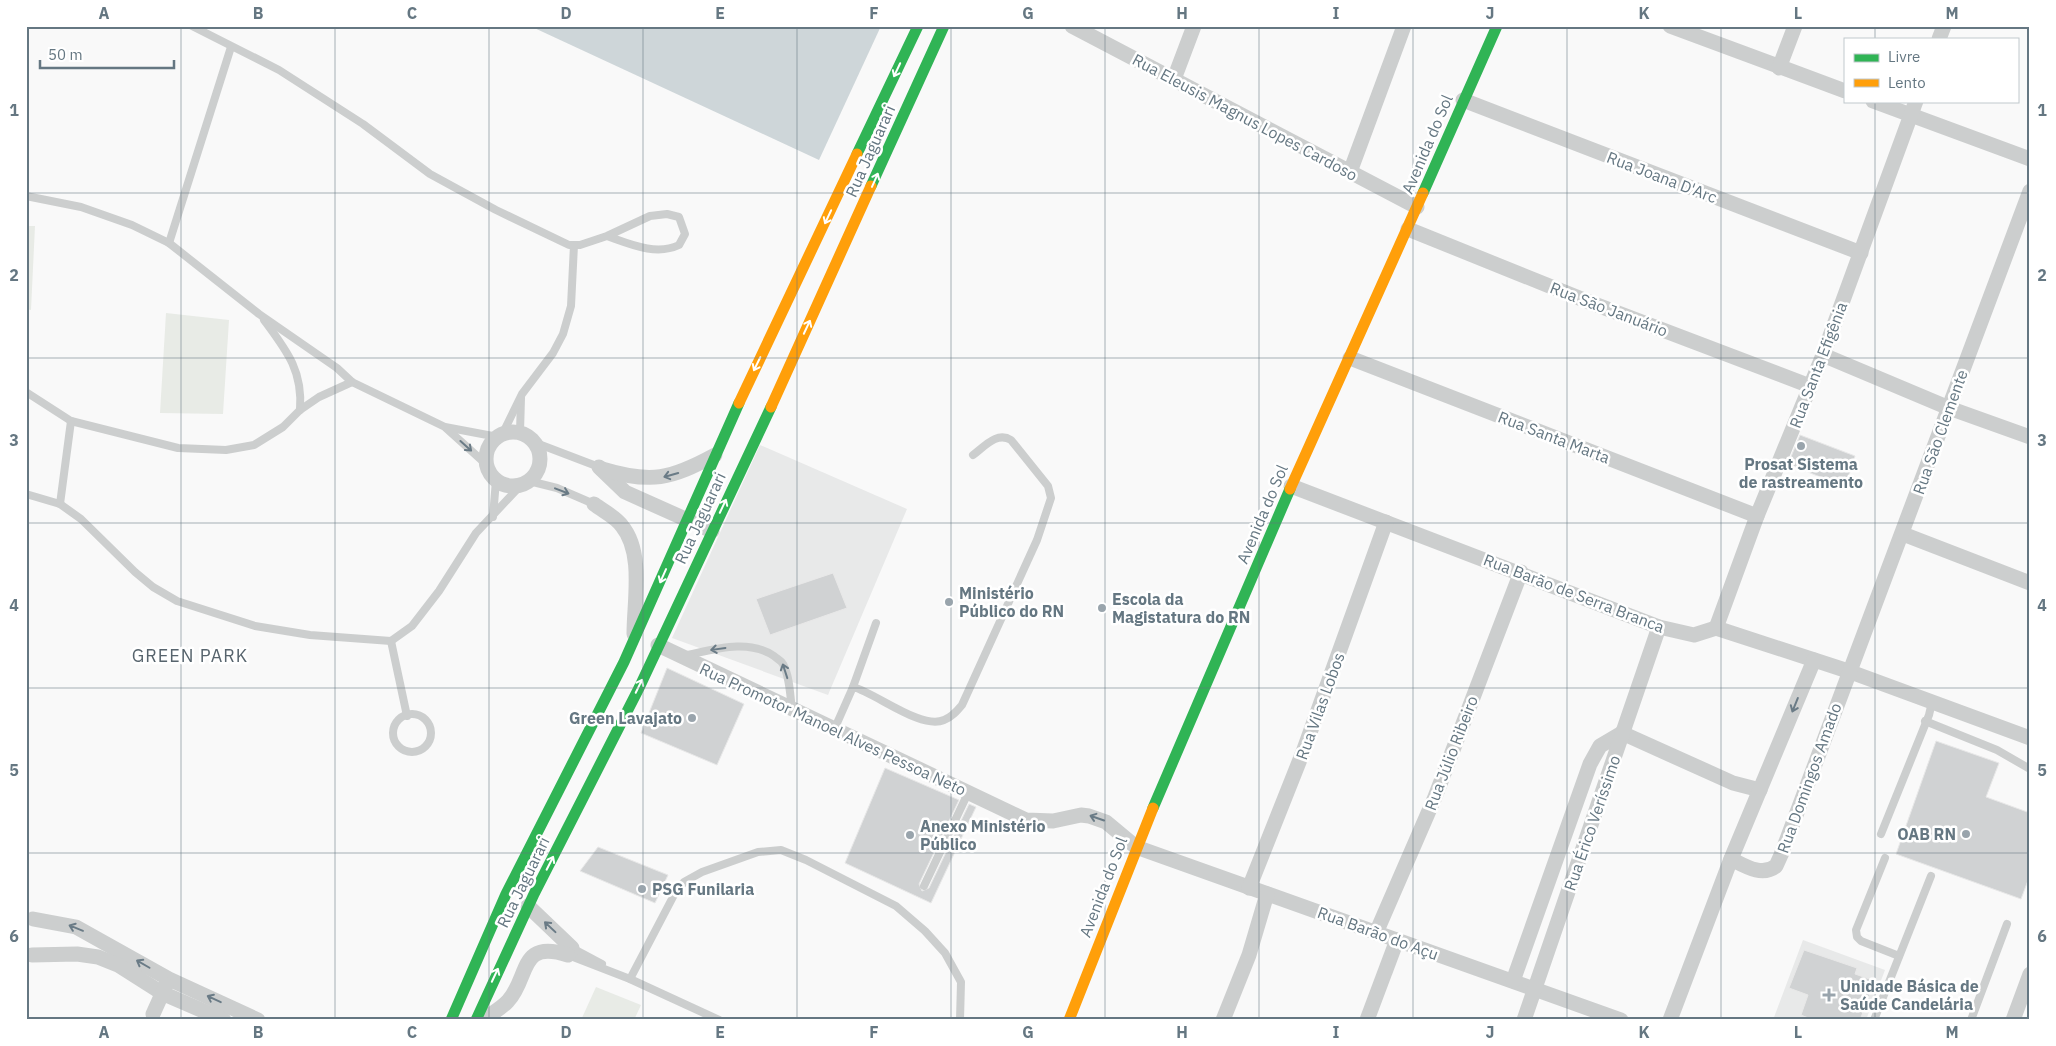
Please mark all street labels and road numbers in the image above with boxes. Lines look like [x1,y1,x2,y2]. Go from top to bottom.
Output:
street label: Rua Eleusis Magnus Lopes Cardoso [1129,49,1361,185]
street label: Avenida do Sol [1397,91,1457,197]
street label: Rua Jaguarari [841,102,899,200]
street label: Rua Joana D'Arc [1604,147,1720,207]
street label: Rua São Januário [1547,277,1671,341]
street label: Rua Santa Efigênia [1785,299,1851,431]
street label: Rua São Clemente [1908,367,1972,497]
street label: Rua Santa Marta [1495,406,1613,468]
street label: Avenida do Sol [1232,461,1292,567]
street label: Rua Jaguarari [670,469,730,567]
street label: Rua Barão de Serra Branca [1481,549,1668,637]
street label: Rua Vilas Lobos [1291,650,1349,762]
street label: Rua Promotor Manoel Alves Pessoa Neto [697,658,969,800]
street label: Rua Júlio Ribeiro [1420,693,1482,813]
street label: Rua Domingos Amado [1773,700,1845,856]
street label: Rua Érico Veríssimo [1559,752,1625,893]
street label: Rua Jaguarari [492,833,554,931]
street label: Avenida do Sol [1075,834,1131,940]
street label: Rua Barão do Açu [1315,902,1441,964]

